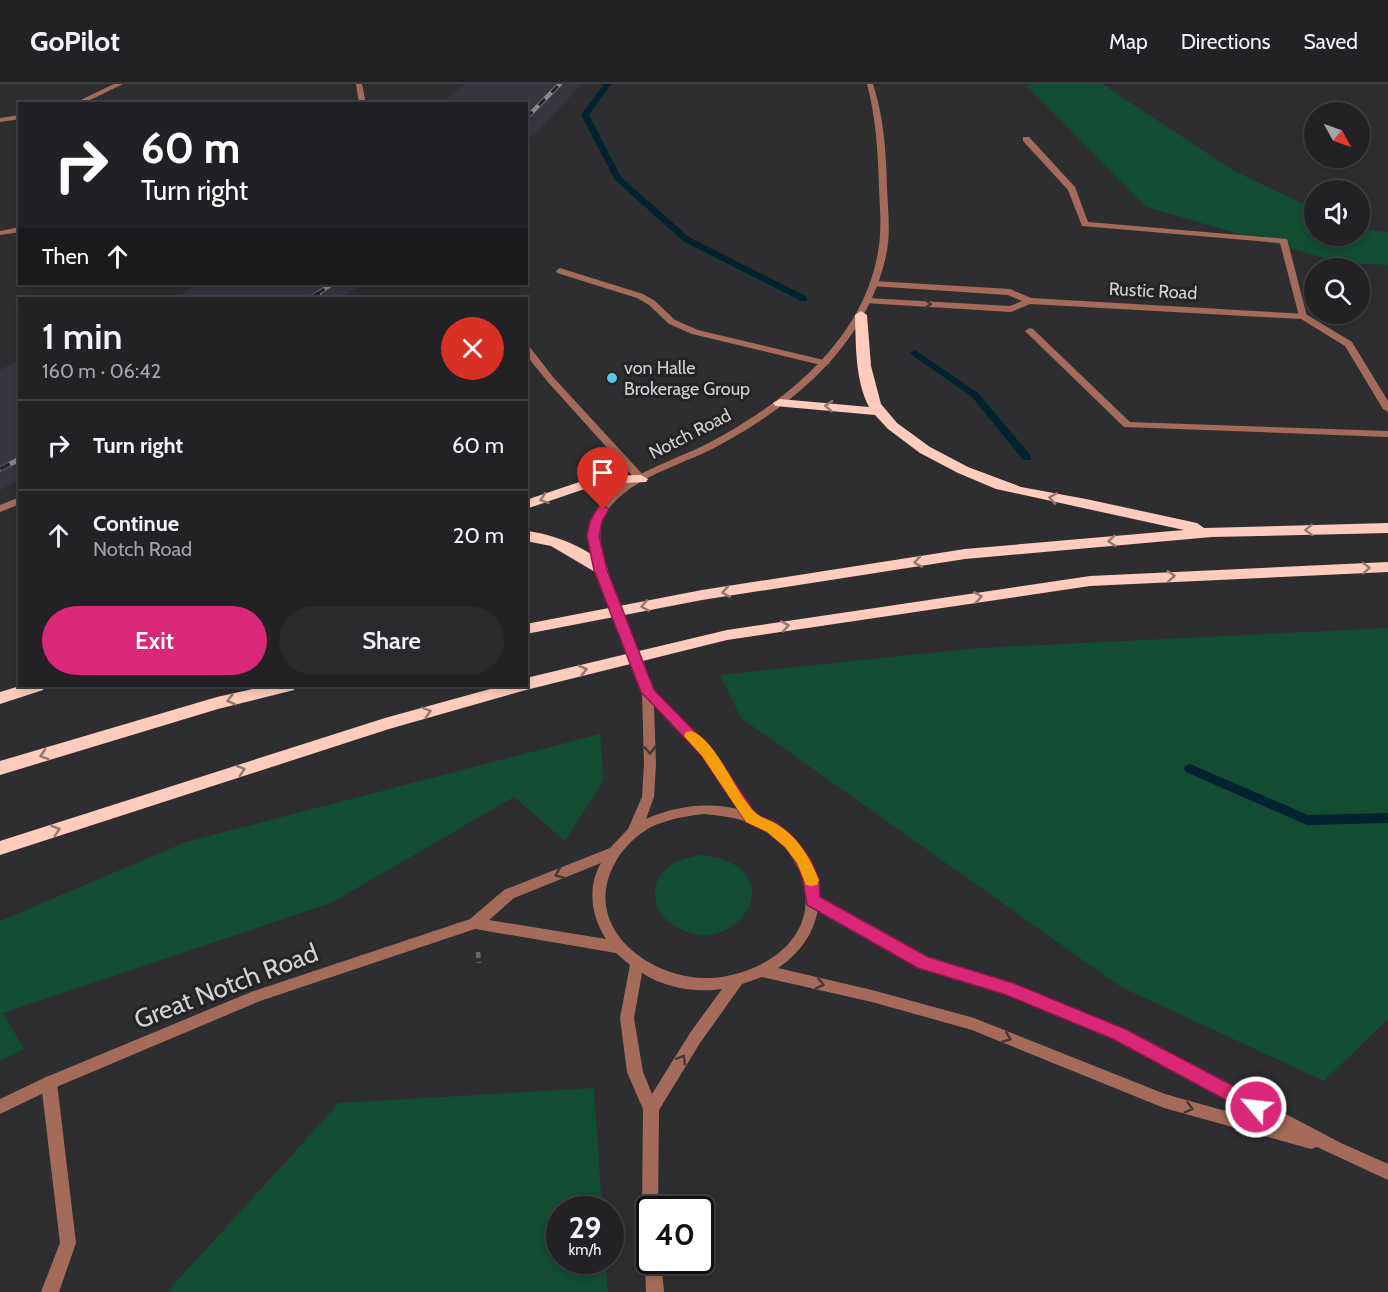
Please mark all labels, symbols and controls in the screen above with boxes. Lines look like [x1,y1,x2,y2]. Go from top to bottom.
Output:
text: GoPilot [30,24,120,58]
text: Map [1109,29,1148,54]
text: Directions [1181,29,1270,54]
text: Saved [1303,29,1358,54]
north arrow [1304,102,1370,168]
map controls [1304,102,1370,324]
text: 60 m [141,122,240,174]
icon: right [42,126,120,204]
text: Turn right [141,174,248,207]
button: sound [1304,180,1370,246]
icon: ahead [101,240,134,273]
text: Then [42,243,89,270]
button: search [1304,258,1370,324]
street label: Rustic Road [1108,278,1198,304]
one-way arrow [922,297,931,310]
text: 1 min [42,314,122,358]
button: close [441,317,504,380]
place label: von Halle Brokerage Group [624,357,750,400]
text: 160 m · 06:42 [42,359,161,383]
marker: von Halle Brokerage Group [605,371,619,385]
one-way arrow [825,399,834,412]
street label: Notch Road [645,404,735,464]
icon: right [42,429,75,462]
text: Turn right [93,432,183,459]
text: 60 m [452,432,504,459]
pin [577,447,628,509]
icon: arrive [586,456,619,489]
one-way arrow [539,491,550,504]
one-way arrow [1048,492,1057,504]
text: Continue [93,510,179,537]
icon: ahead [42,519,75,552]
text: 20 m [453,522,504,549]
one-way arrow [1304,524,1313,536]
one-way arrow [1108,534,1117,547]
text: Notch Road [93,537,192,561]
one-way arrow [914,555,923,567]
one-way arrow [1362,562,1371,574]
one-way arrow [1167,570,1176,583]
one-way arrow [721,585,730,597]
one-way arrow [973,592,982,604]
one-way arrow [640,599,650,612]
button: Exit [42,606,267,675]
button: Share [279,606,504,675]
one-way arrow [780,620,789,632]
one-way arrow [578,664,588,677]
one-way arrow [226,692,236,705]
one-way arrow [421,707,432,719]
one-way arrow [644,746,656,755]
one-way arrow [39,748,50,760]
one-way arrow [235,765,246,777]
one-way arrow [50,825,61,837]
one-way arrow [555,867,566,879]
street label: Great Notch Road [130,936,322,1036]
one-way arrow [815,977,825,990]
one-way arrow [1001,1031,1012,1043]
one-way arrow [675,1055,686,1065]
position arrow [1224,1075,1288,1139]
one-way arrow [1183,1101,1194,1113]
speed limit sign: 40 [636,1196,714,1274]
text: 29 [569,1209,601,1246]
text: km/h [569,1241,601,1259]

